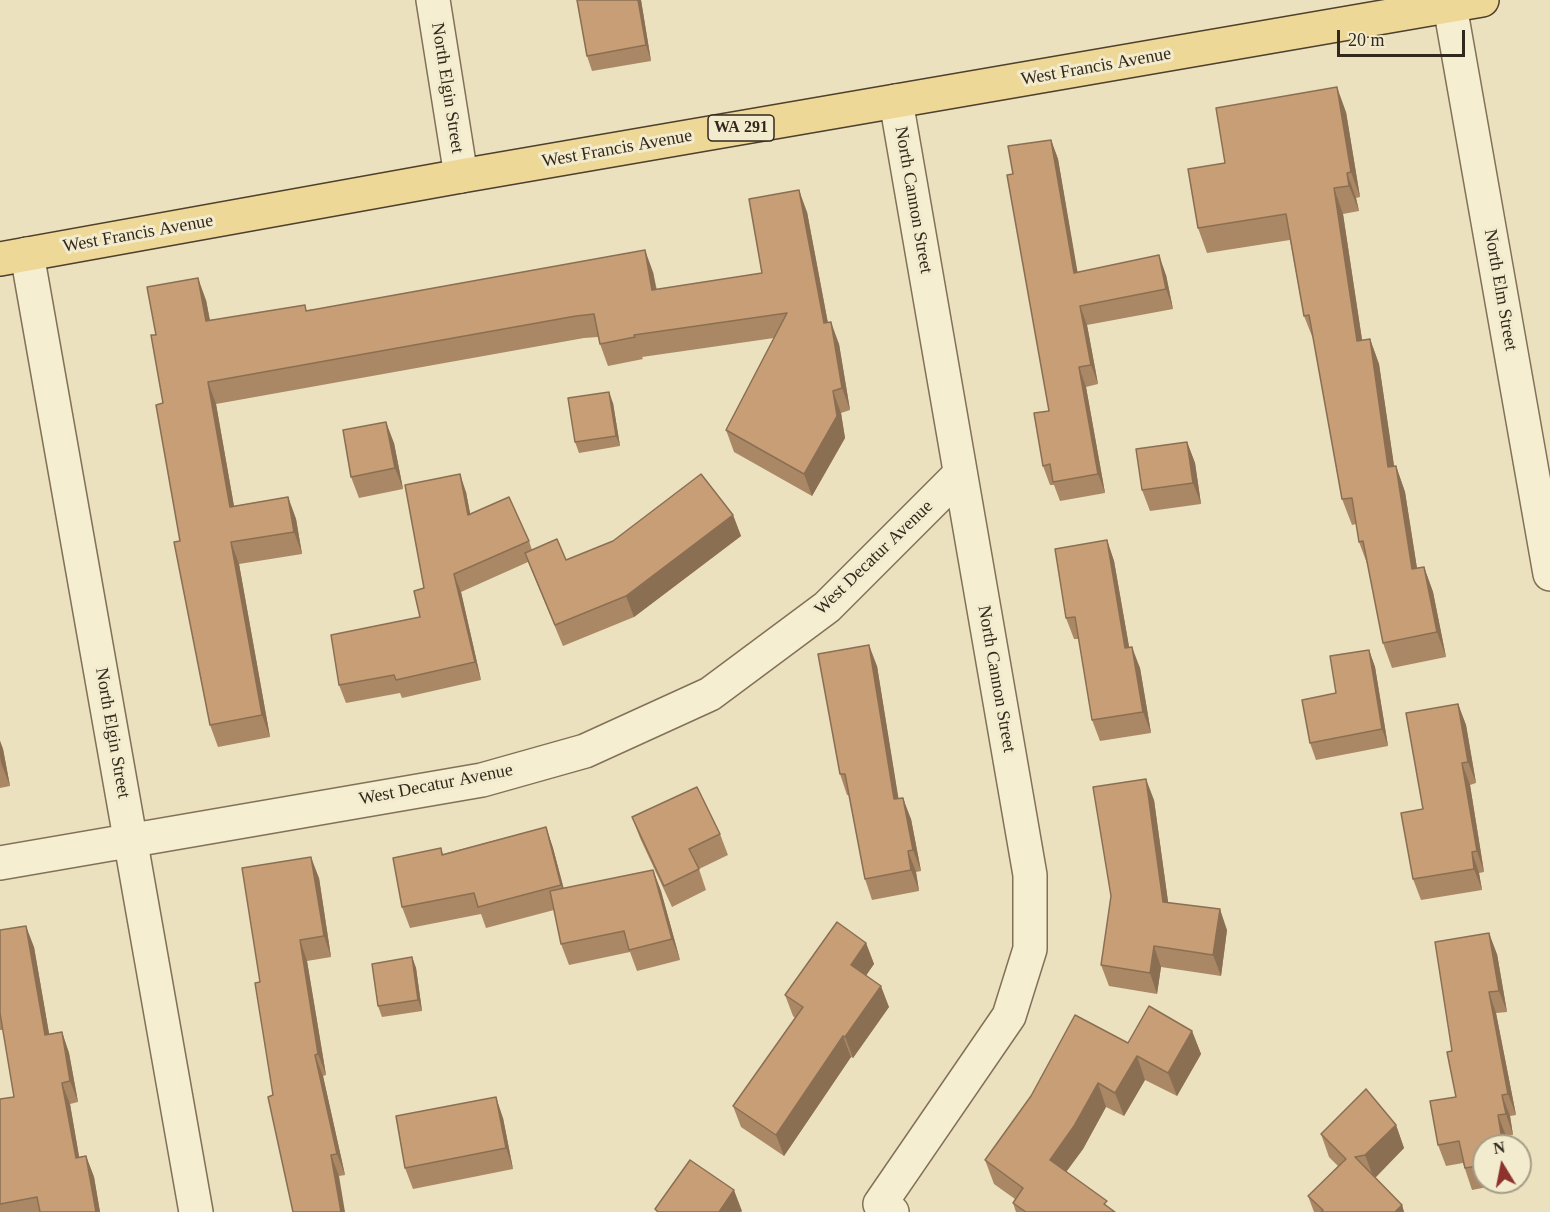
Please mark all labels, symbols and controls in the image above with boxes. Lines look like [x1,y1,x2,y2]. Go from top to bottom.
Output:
scale bar [1340,18,1468,56]
street label: North Elgin Street [426,21,468,155]
text: 20 m [1348,30,1385,50]
street label: West Francis Avenue [1019,43,1173,91]
road number: WA 291 [708,115,774,141]
street label: West Francis Avenue [540,125,694,173]
street label: North Cannon Street [889,125,937,275]
street label: West Francis Avenue [61,210,215,258]
street label: North Elm Street [1479,228,1521,352]
street label: West Decatur Avenue [810,496,938,620]
street label: North Cannon Street [972,604,1020,754]
street label: North Elgin Street [90,666,134,800]
street label: West Decatur Avenue [357,760,515,810]
north arrow [1472,1134,1532,1194]
text: N [1492,1138,1506,1157]

